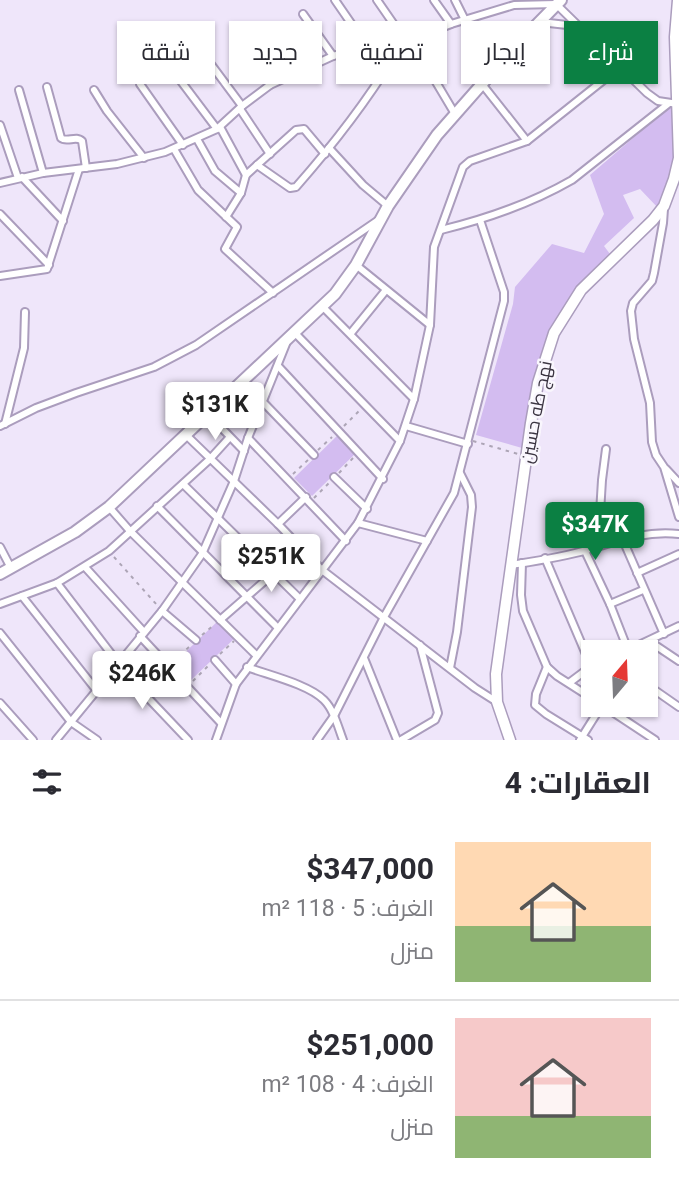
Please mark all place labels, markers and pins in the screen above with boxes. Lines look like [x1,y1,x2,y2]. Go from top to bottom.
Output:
pin: $131K [166,382,264,442]
pin: $347K [546,503,644,562]
pin: $251K [222,534,320,594]
pin: $246K [93,652,191,711]

